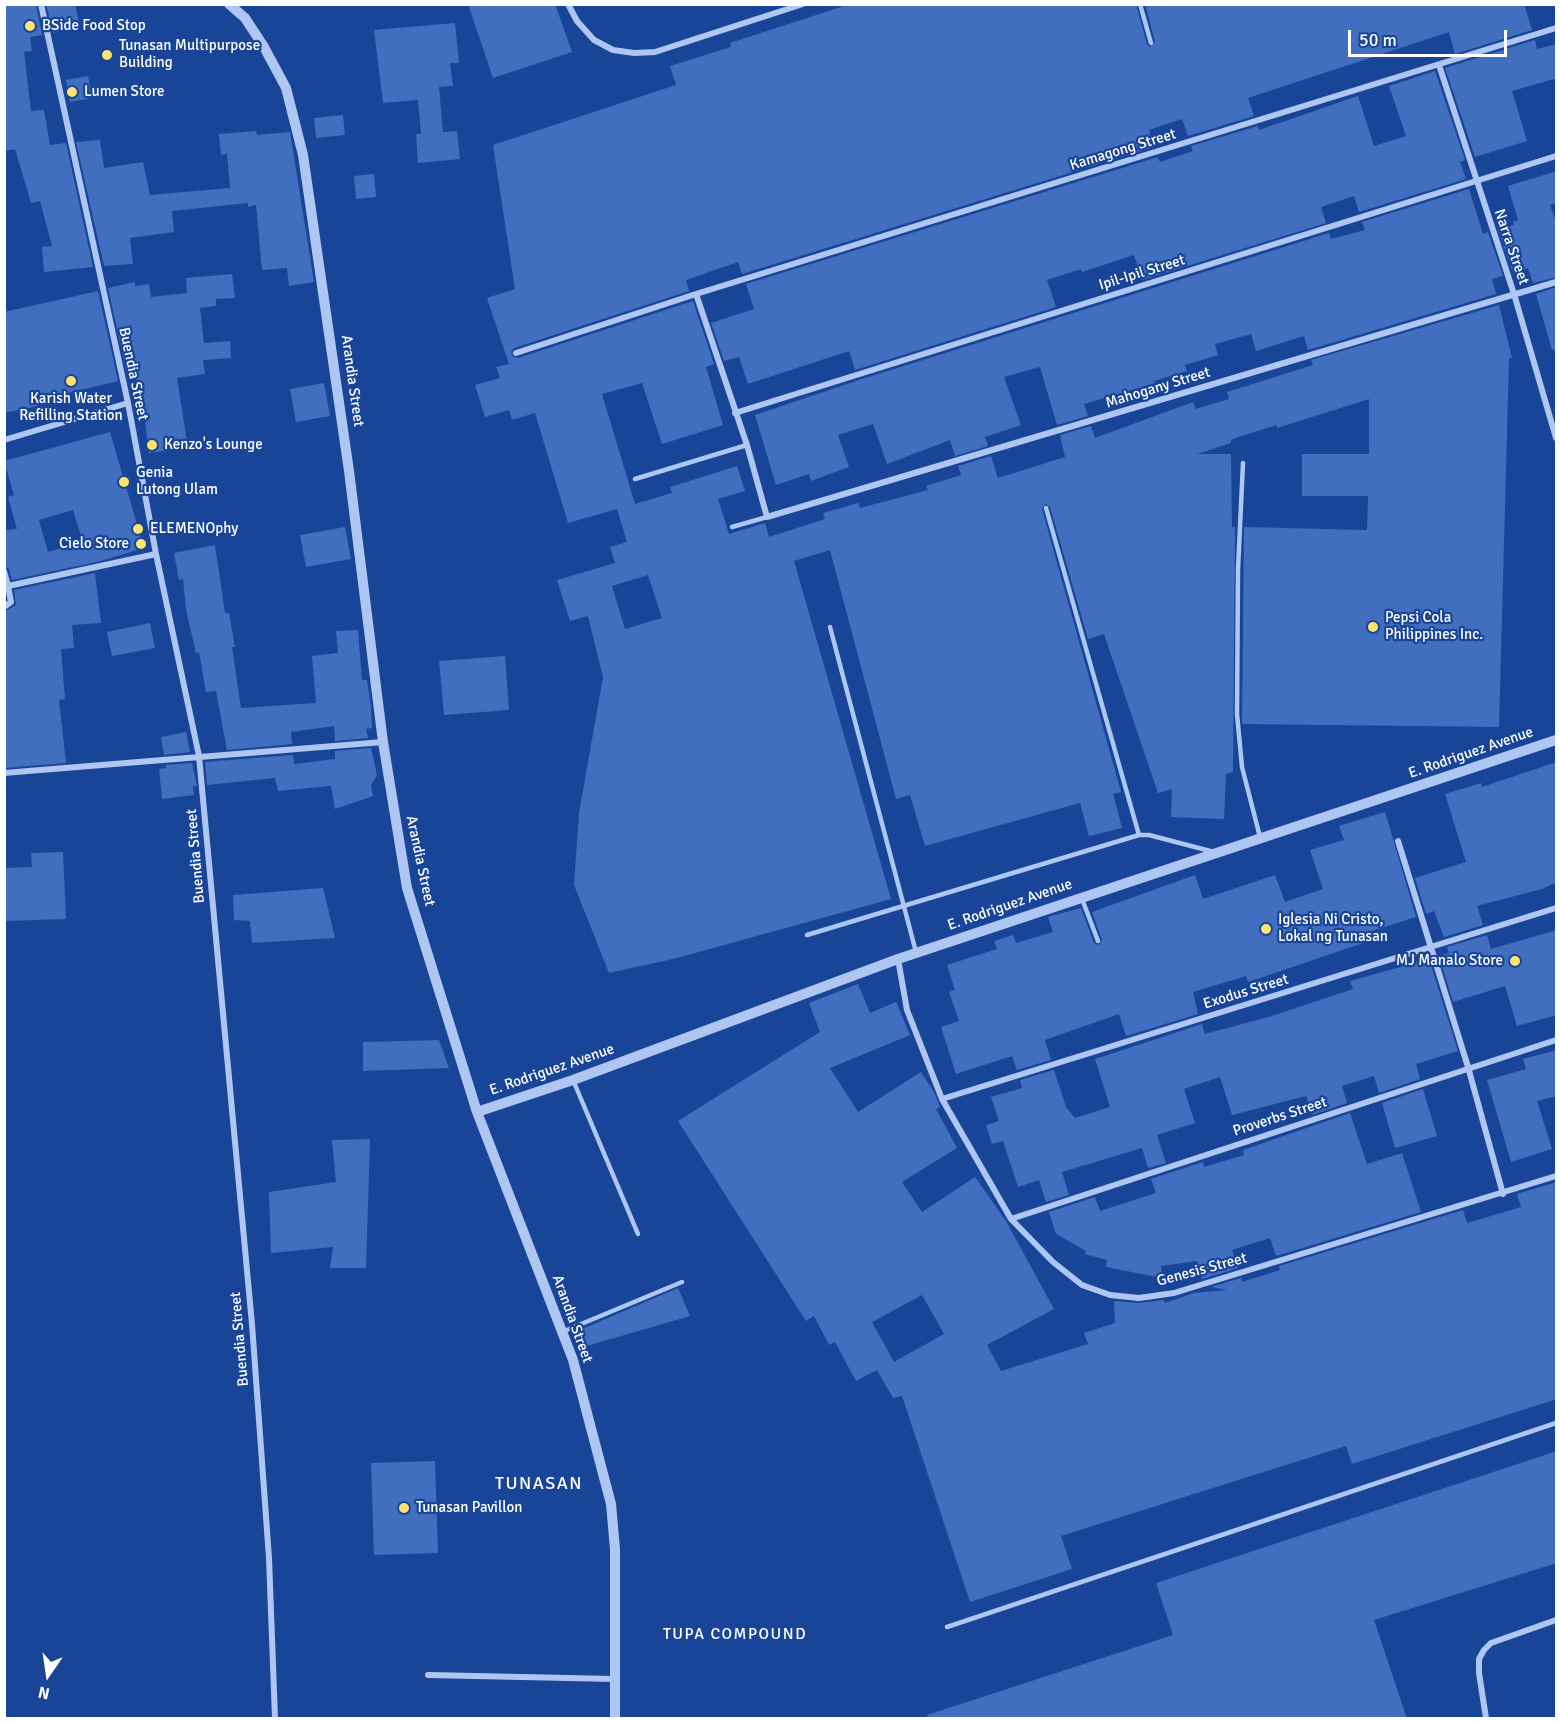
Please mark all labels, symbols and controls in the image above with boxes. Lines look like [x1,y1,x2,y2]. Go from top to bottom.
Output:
place label: BSide Food Stop [42,17,146,35]
scale bar [1351,18,1510,56]
marker: BSide Food Stop [23,19,37,33]
text: 50 m [1359,29,1397,51]
place label: Tunasan Multipurpose Building [119,37,260,72]
marker: Tunasan Multipurpose Building [100,48,114,62]
place label: Lumen Store [84,83,165,101]
marker: Lumen Store [65,85,79,99]
street label: Kamagong Street [1068,125,1178,175]
street label: Narra Street [1490,207,1532,287]
street label: Ipil-Ipil Street [1097,251,1187,295]
street label: Buendia Street [114,326,152,422]
street label: Arandia Street [337,334,367,428]
street label: Mahogany Street [1103,364,1213,412]
marker: Karish Water Refilling Station [64,374,78,388]
place label: Karish Water Refilling Station [19,390,123,425]
place label: Kenzo's Lounge [164,436,263,454]
marker: Kenzo's Lounge [145,438,159,452]
place label: Genia Lutong Ulam [136,464,218,499]
marker: Genia Lutong Ulam [117,475,131,489]
place label: ELEMENOphy [150,520,238,538]
marker: ELEMENOphy [131,522,145,536]
place label: Cielo Store [59,535,129,553]
marker: Cielo Store [134,537,148,551]
place label: Pepsi Cola Philippines Inc. [1385,609,1483,644]
marker: Pepsi Cola Philippines Inc. [1366,620,1380,634]
street label: E. Rodriguez Avenue [1406,723,1536,783]
street label: Buendia Street [183,808,209,904]
street label: Arandia Street [402,814,438,908]
street label: E. Rodriguez Avenue [945,875,1075,935]
place label: Iglesia Ni Cristo, Lokal ng Tunasan [1278,911,1388,946]
marker: Iglesia Ni Cristo, Lokal ng Tunasan [1259,922,1273,936]
place label: MJ Manalo Store [1396,952,1503,970]
marker: MJ Manalo Store [1508,954,1522,968]
street label: Exodus Street [1201,971,1291,1013]
street label: E. Rodriguez Avenue [487,1040,617,1100]
street label: Proverbs Street [1231,1093,1329,1141]
street label: Genesis Street [1155,1249,1249,1291]
street label: Arandia Street [548,1273,596,1365]
street label: Buendia Street [227,1291,253,1387]
district label: TUNASAN [495,1473,583,1495]
place label: Tunasan Pavillon [416,1499,523,1517]
marker: Tunasan Pavillon [397,1501,411,1515]
district label: TUPA COMPOUND [663,1625,807,1645]
north arrow [18,1645,78,1705]
text: N [36,1682,52,1704]

